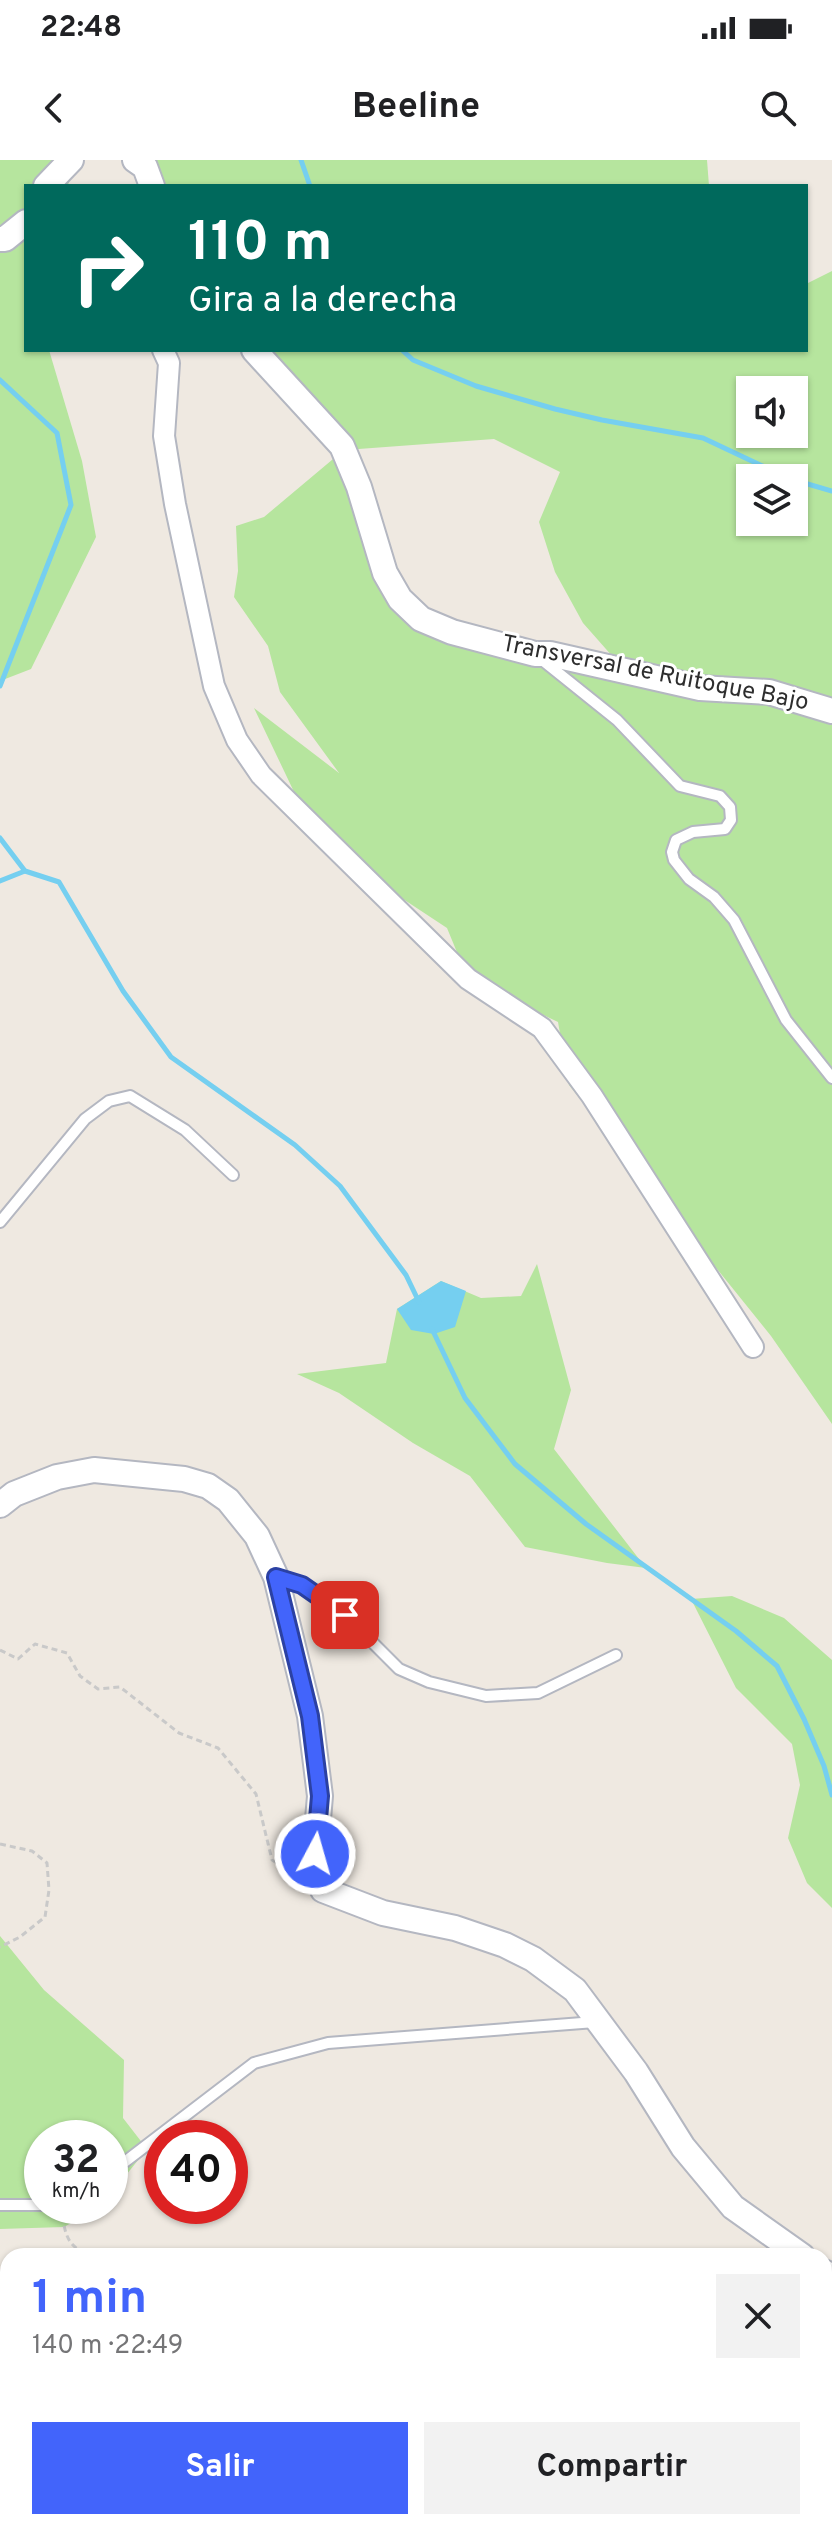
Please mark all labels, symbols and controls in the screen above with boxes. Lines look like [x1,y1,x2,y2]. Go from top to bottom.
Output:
text: 22:48 [40,10,122,47]
text: Beeline [352,85,480,131]
icon: back [32,86,76,130]
icon: search [756,86,800,130]
text: 110 m [188,210,333,280]
icon: right [56,216,160,320]
text: Gira a la derecha [188,279,457,325]
map controls [736,376,808,536]
button: sound [736,376,808,448]
button: layers [736,464,808,536]
street label: Transversal de Ruitoque Bajo [499,629,811,719]
pin [311,1581,379,1649]
icon: arrive [323,1593,367,1637]
position arrow [273,1812,357,1896]
speed limit sign: 40 [144,2120,248,2224]
text: 32 [52,2137,100,2187]
text: km/h [52,2179,100,2205]
text: 1 min [32,2270,147,2330]
button: close [716,2274,800,2358]
text: 140 m · 22:49 [32,2330,183,2363]
button: Salir [32,2422,408,2514]
button: Compartir [424,2422,800,2514]

